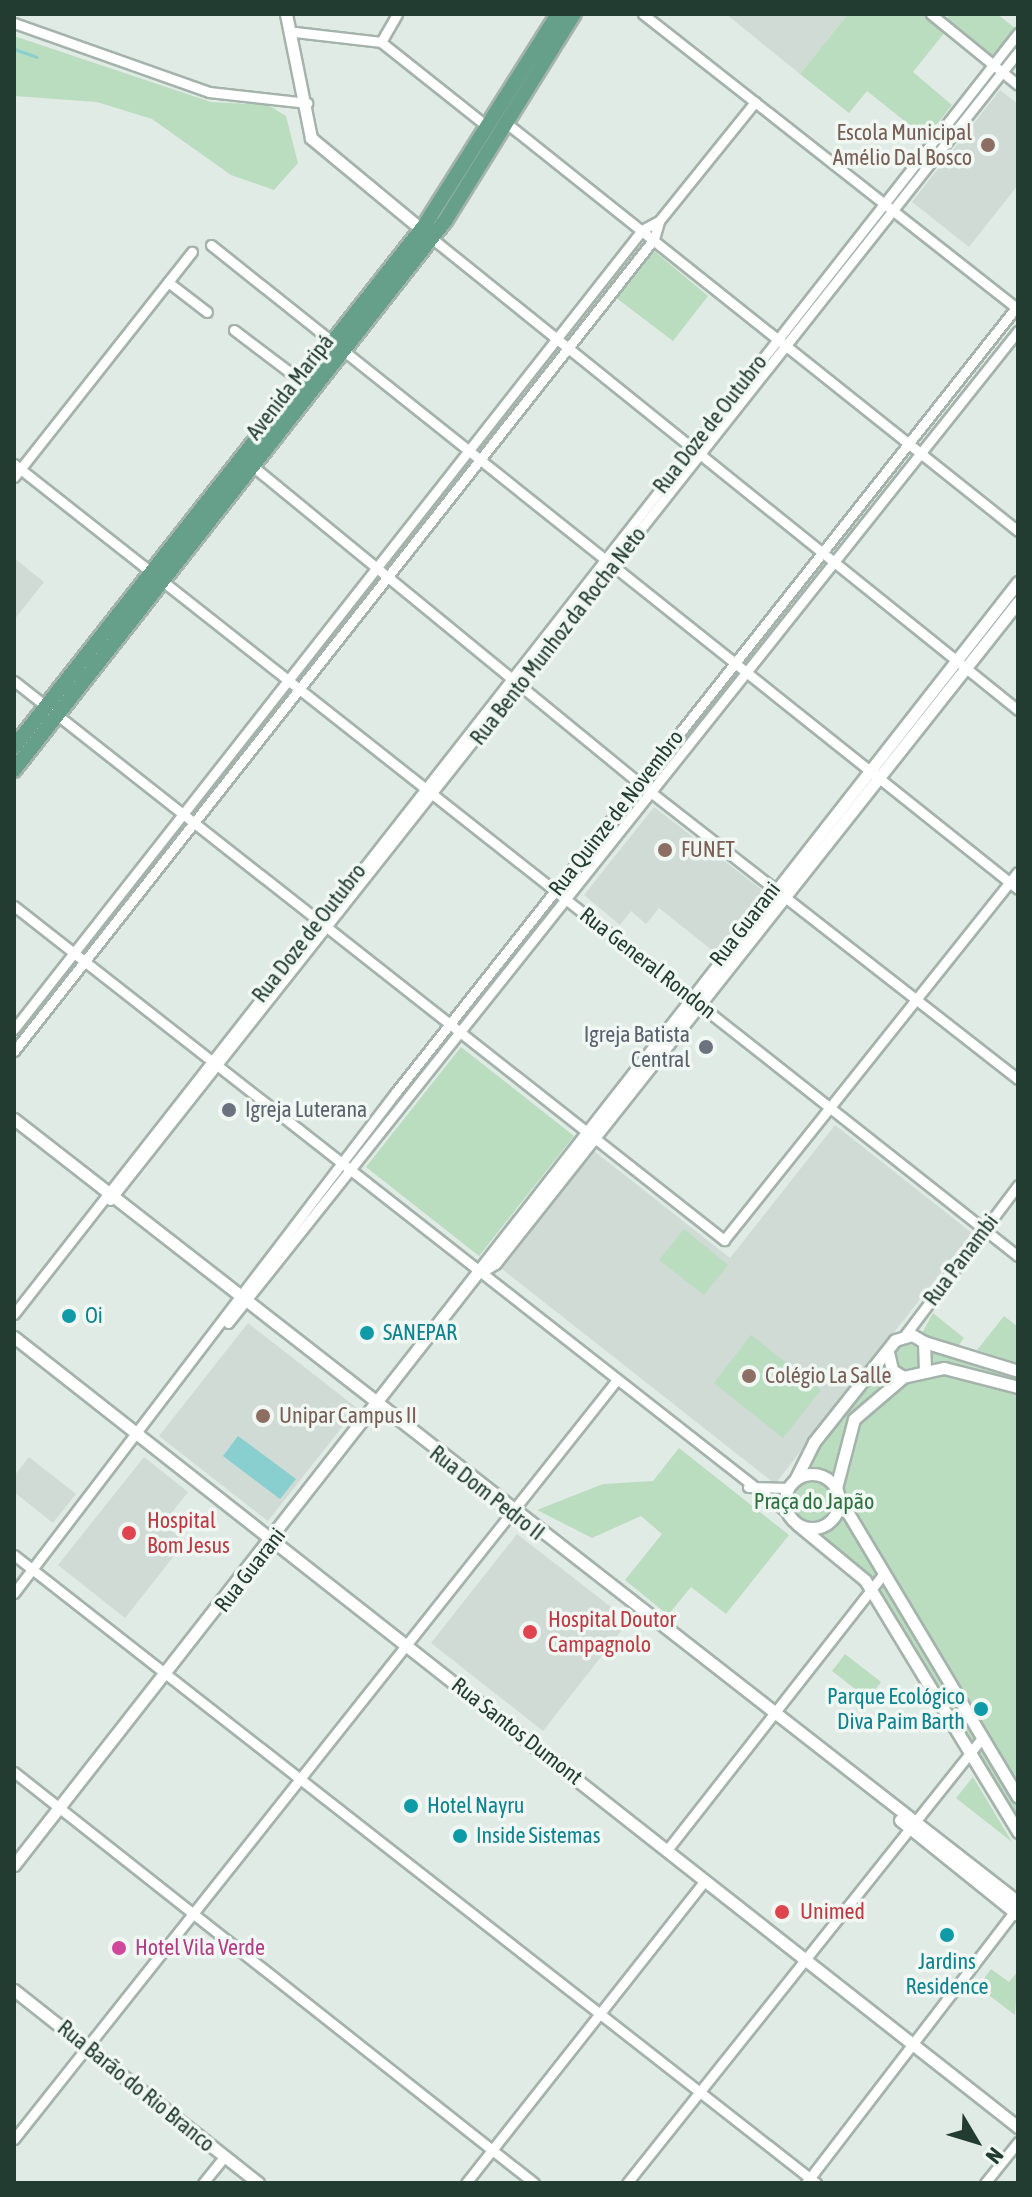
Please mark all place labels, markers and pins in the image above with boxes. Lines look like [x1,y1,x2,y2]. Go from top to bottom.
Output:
place label: Escola Municipal Amélio Dal Bosco [833,119,972,170]
marker: Escola Municipal Amélio Dal Bosco [979,136,997,154]
place label: FUNET [681,837,735,863]
marker: FUNET [656,841,674,859]
place label: Igreja Batista Central [584,1021,690,1072]
marker: Igreja Batista Central [697,1038,715,1056]
place label: Igreja Luterana [245,1097,367,1123]
marker: Igreja Luterana [220,1101,238,1119]
place label: Oi [85,1303,103,1329]
marker: Oi [60,1307,78,1325]
place label: SANEPAR [383,1320,457,1346]
marker: SANEPAR [358,1324,376,1342]
place label: Colégio La Salle [765,1363,891,1389]
marker: Colégio La Salle [740,1367,758,1385]
place label: Unipar Campus II [279,1403,417,1429]
marker: Unipar Campus II [254,1407,272,1425]
place label: Hospital Bom Jesus [147,1507,230,1558]
marker: Hospital Bom Jesus [118,1522,140,1544]
place label: Hospital Doutor Campagnolo [548,1606,676,1658]
marker: Hospital Doutor Campagnolo [519,1621,541,1643]
place label: Parque Ecológico Diva Paim Barth [827,1683,965,1734]
marker: Parque Ecológico Diva Paim Barth [972,1700,990,1718]
place label: Hotel Nayru [427,1793,524,1819]
marker: Hotel Nayru [402,1797,420,1815]
place label: Inside Sistemas [476,1823,601,1849]
marker: Inside Sistemas [451,1827,469,1845]
place label: Unimed [800,1899,865,1925]
marker: Unimed [771,1901,793,1923]
marker: Jardins Residence [938,1926,956,1944]
place label: Hotel Vila Verde [135,1935,265,1961]
marker: Hotel Vila Verde [110,1939,128,1957]
place label: Jardins Residence [905,1948,989,2000]

